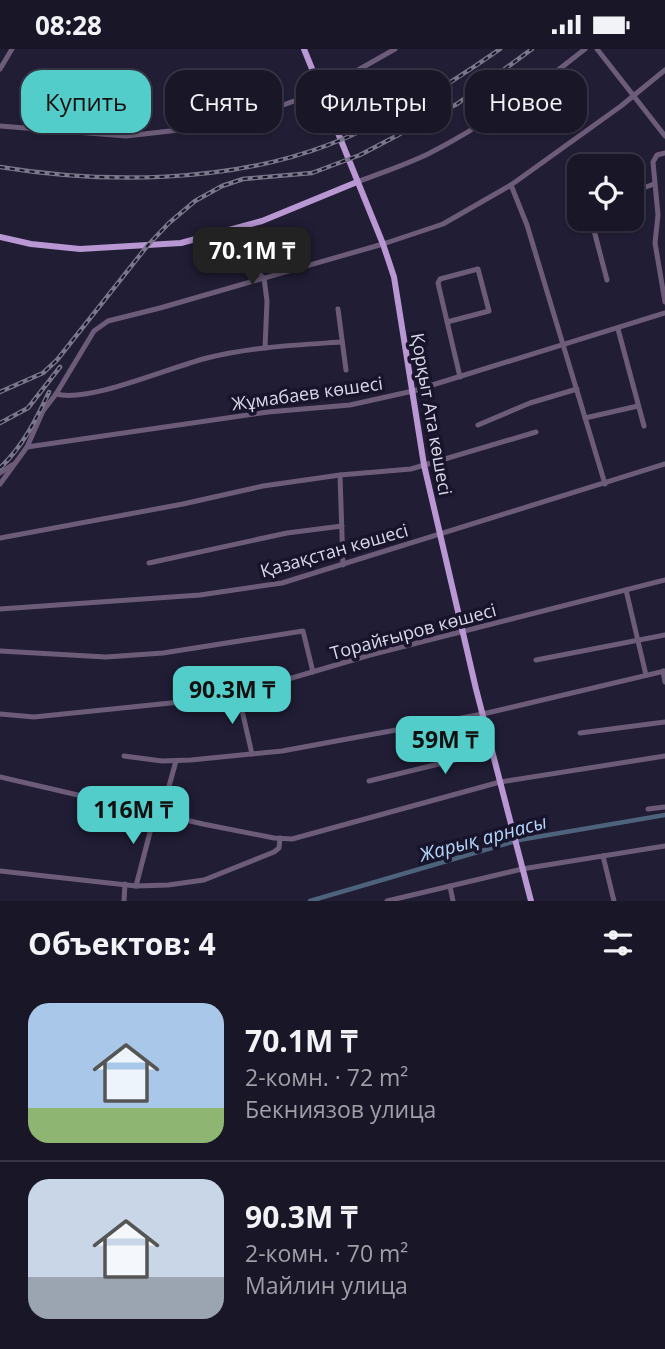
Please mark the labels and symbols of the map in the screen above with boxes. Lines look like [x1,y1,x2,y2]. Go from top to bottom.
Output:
pin: 70.1M ₸ [187,227,317,287]
street label: Қорқыт Ата көшесі [406,331,458,497]
street label: Жұмабаев көшесі [230,370,384,416]
street label: Қазақстан көшесі [257,517,411,583]
street label: Торайғыров көшесі [327,597,499,665]
pin: 90.3M ₸ [167,667,297,726]
pin: 59M ₸ [396,717,494,776]
pin: 116M ₸ [76,787,190,846]
water label: Жарық арнасы [415,808,550,868]

